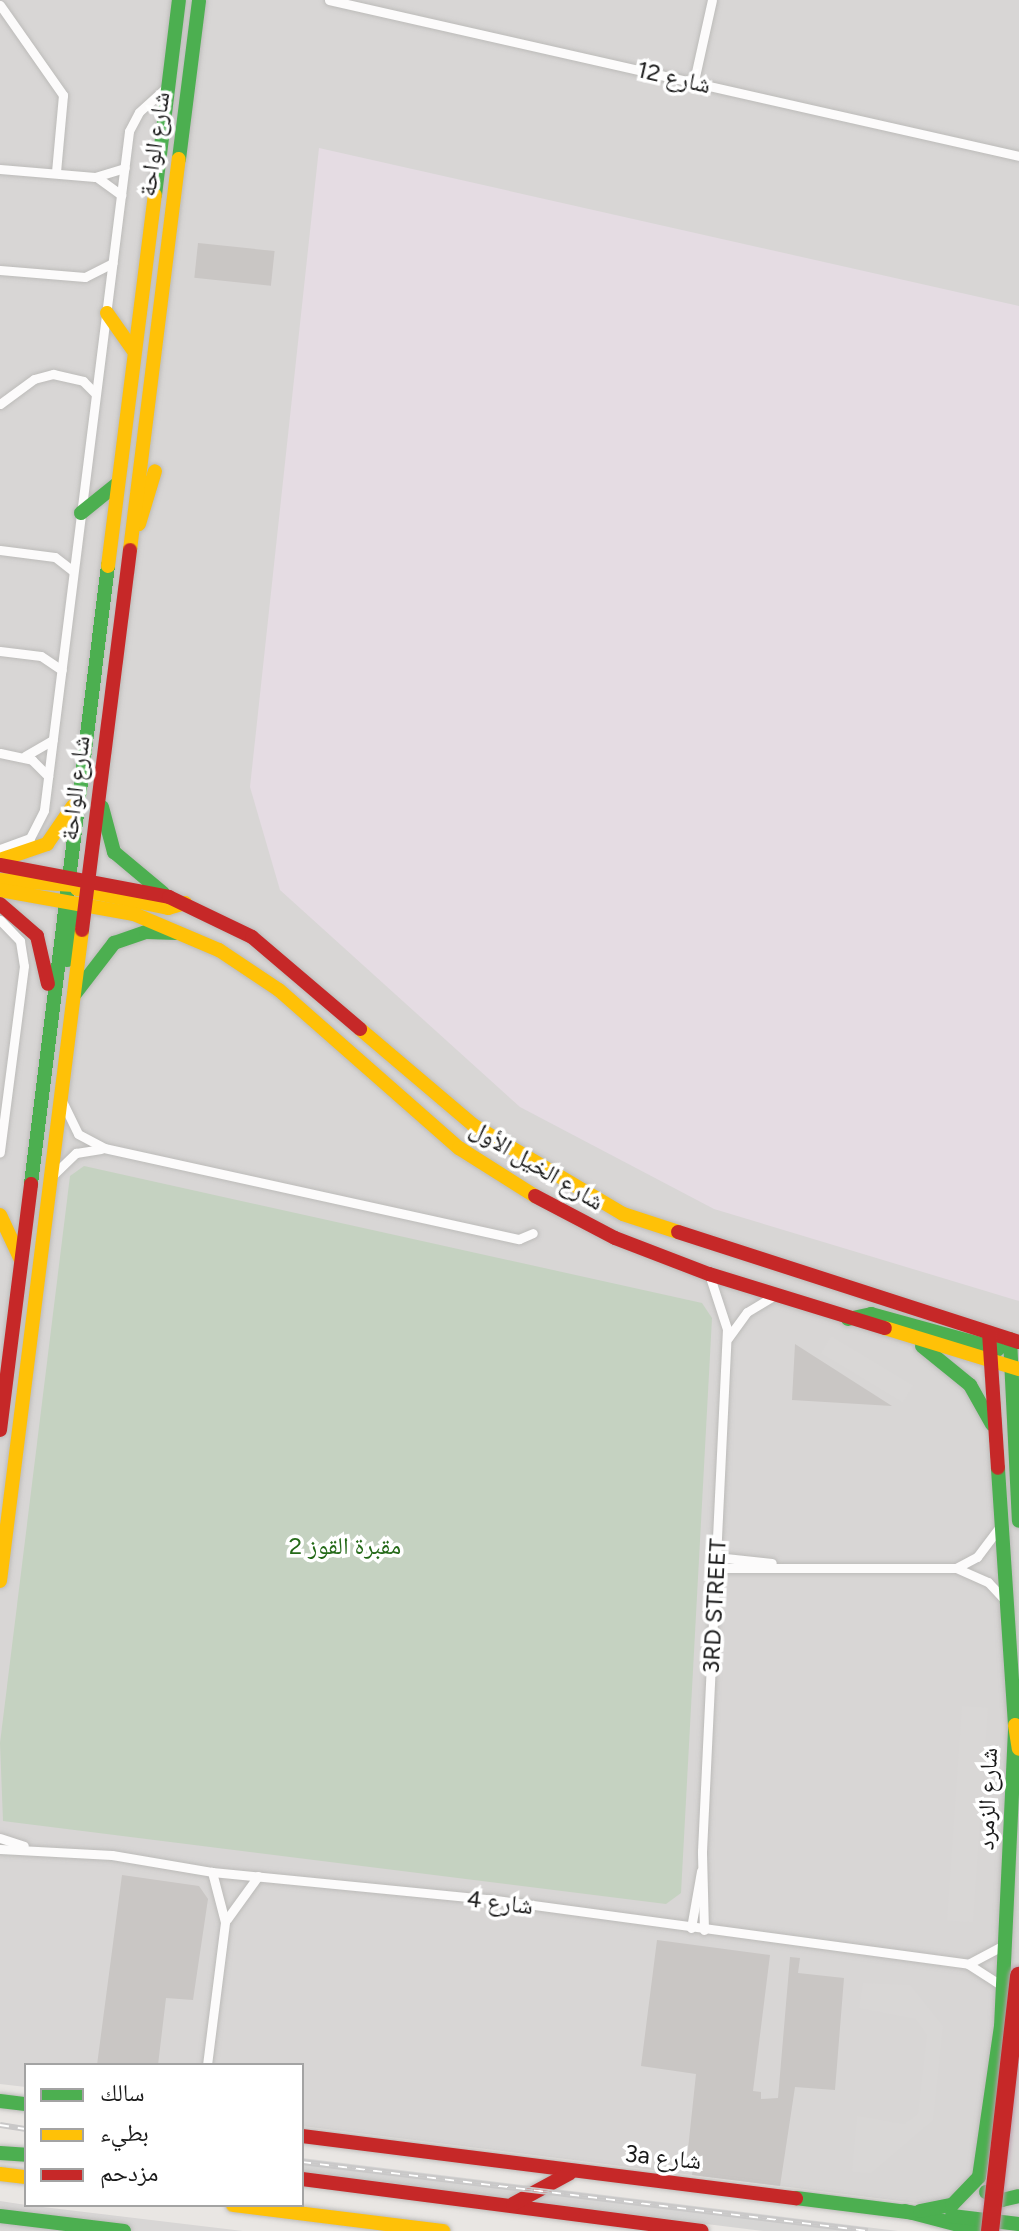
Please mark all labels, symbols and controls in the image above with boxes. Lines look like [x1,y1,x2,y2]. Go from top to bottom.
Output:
street label: شارع 12 [634,55,714,99]
street label: شارع الواحة [132,90,176,198]
street label: شارع الواحة [54,734,96,842]
street label: شارع الخيل الأول [465,1114,609,1216]
park label: مقبرة القوز 2 [289,1532,401,1560]
street label: 3RD STREET [696,1538,732,1674]
street label: شارع الزمرد [971,1747,1003,1851]
street label: شارع 4 [465,1884,535,1920]
legend [24,2063,304,2207]
text: سالك [100,2078,145,2107]
text: بطيء [100,2118,149,2147]
street label: 3a شارع [623,2139,703,2175]
text: مزدحم [100,2158,159,2187]

